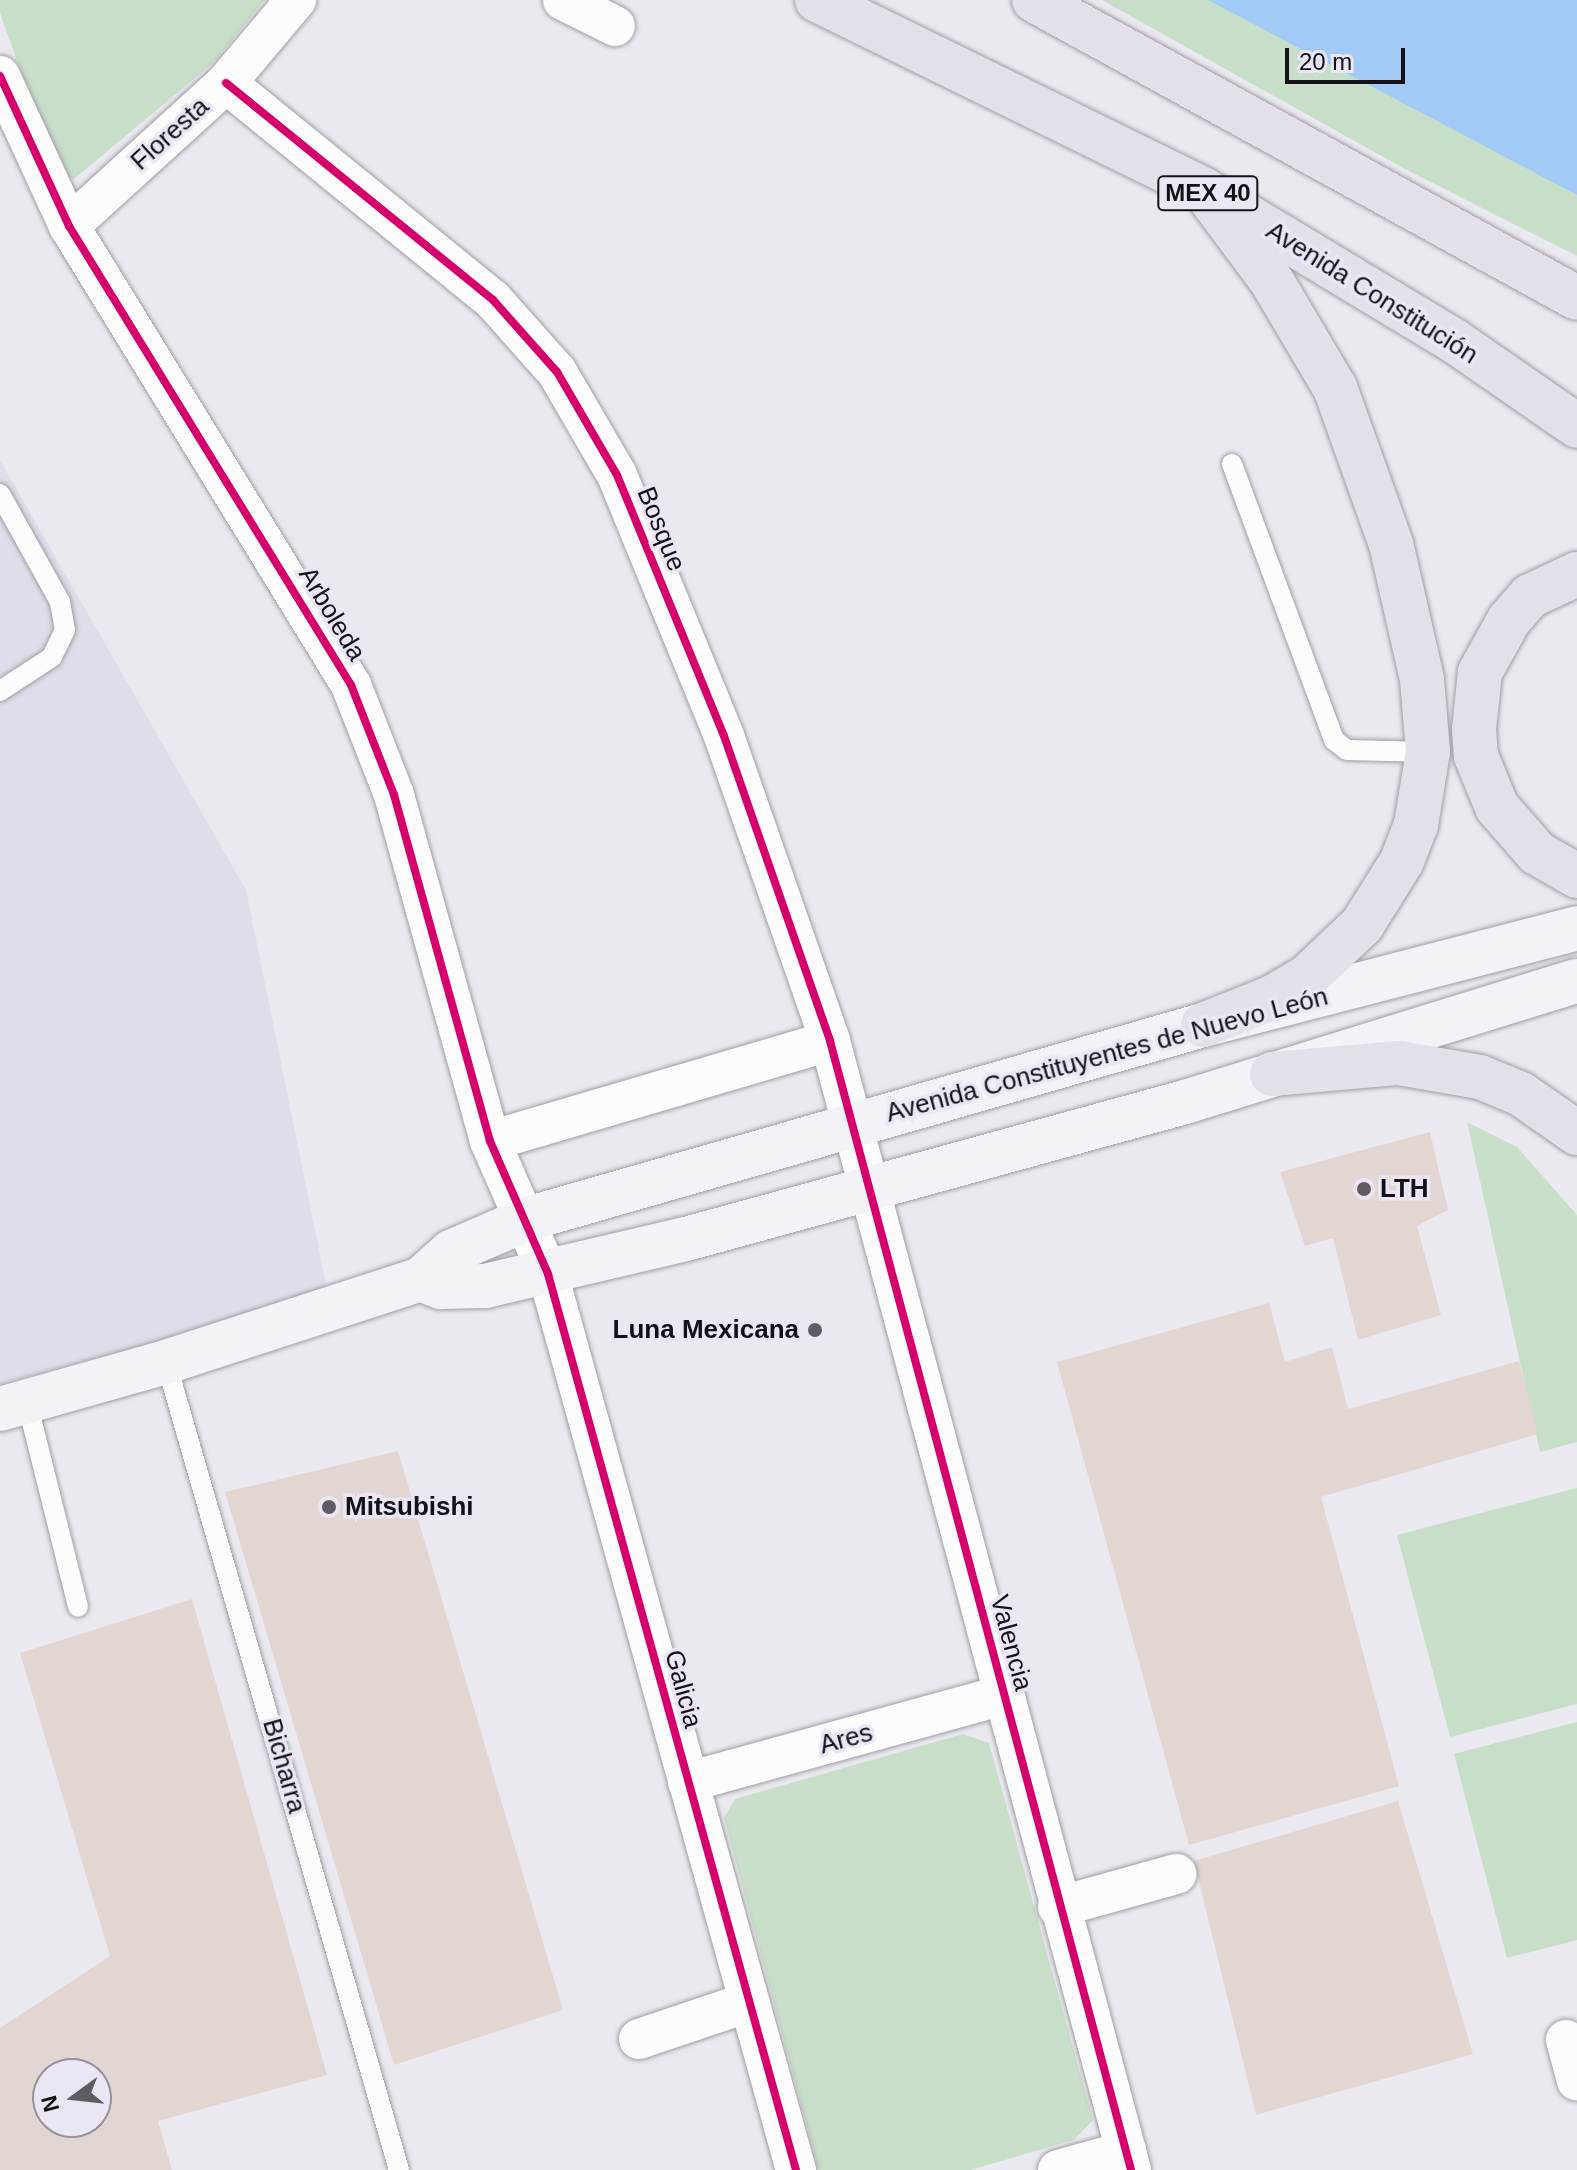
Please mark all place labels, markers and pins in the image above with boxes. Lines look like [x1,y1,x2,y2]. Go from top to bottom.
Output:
place label: LTH [1380,1173,1429,1205]
marker: LTH [1355,1180,1373,1198]
place label: Luna Mexicana [613,1314,799,1346]
marker: Luna Mexicana [806,1321,824,1339]
place label: Mitsubishi [345,1491,474,1523]
marker: Mitsubishi [320,1498,338,1516]

